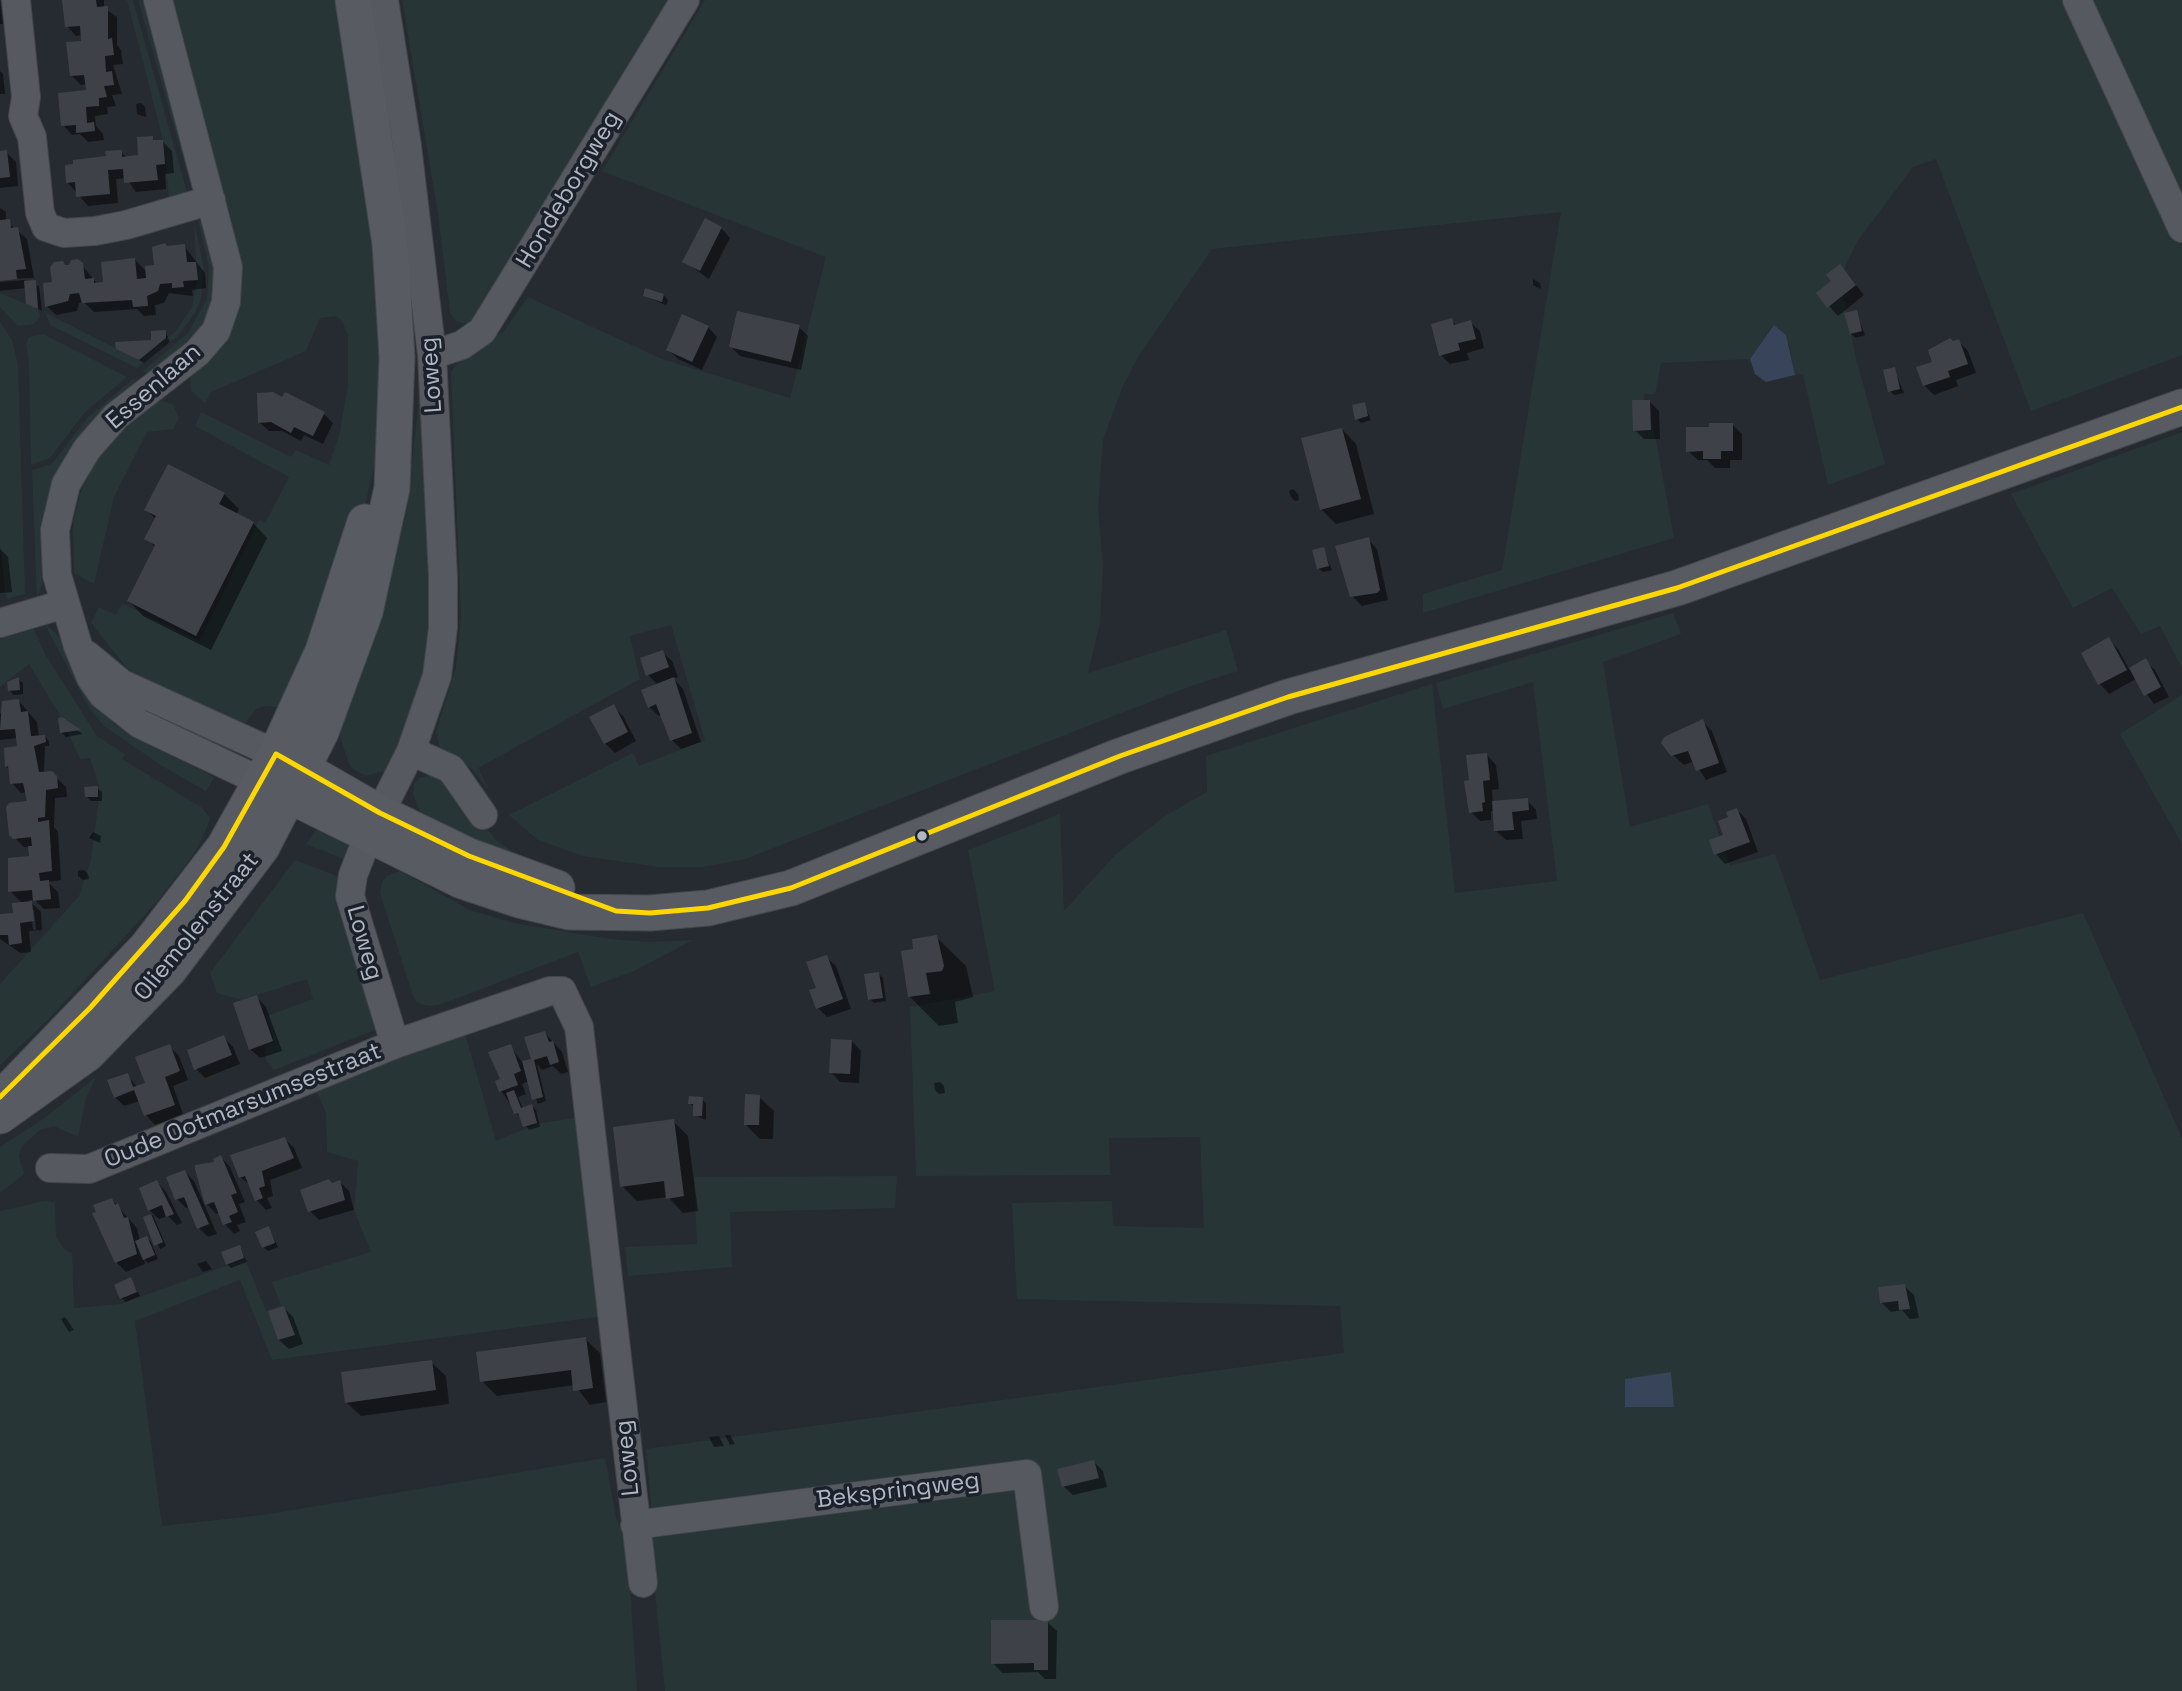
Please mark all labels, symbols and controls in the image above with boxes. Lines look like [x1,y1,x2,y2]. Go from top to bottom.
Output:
street label: Hondeborgweg [511,106,627,274]
street label: Loweg [415,336,449,414]
street label: Essenlaan [101,338,207,436]
unlabelled marker [915,829,929,843]
street label: Oliemolenstraat [128,847,266,1007]
street label: Loweg [340,902,388,984]
street label: Oude Ootmarsumsestraat [100,1037,386,1175]
street label: Loweg [610,1419,646,1497]
street label: Bekspringweg [815,1467,981,1515]

